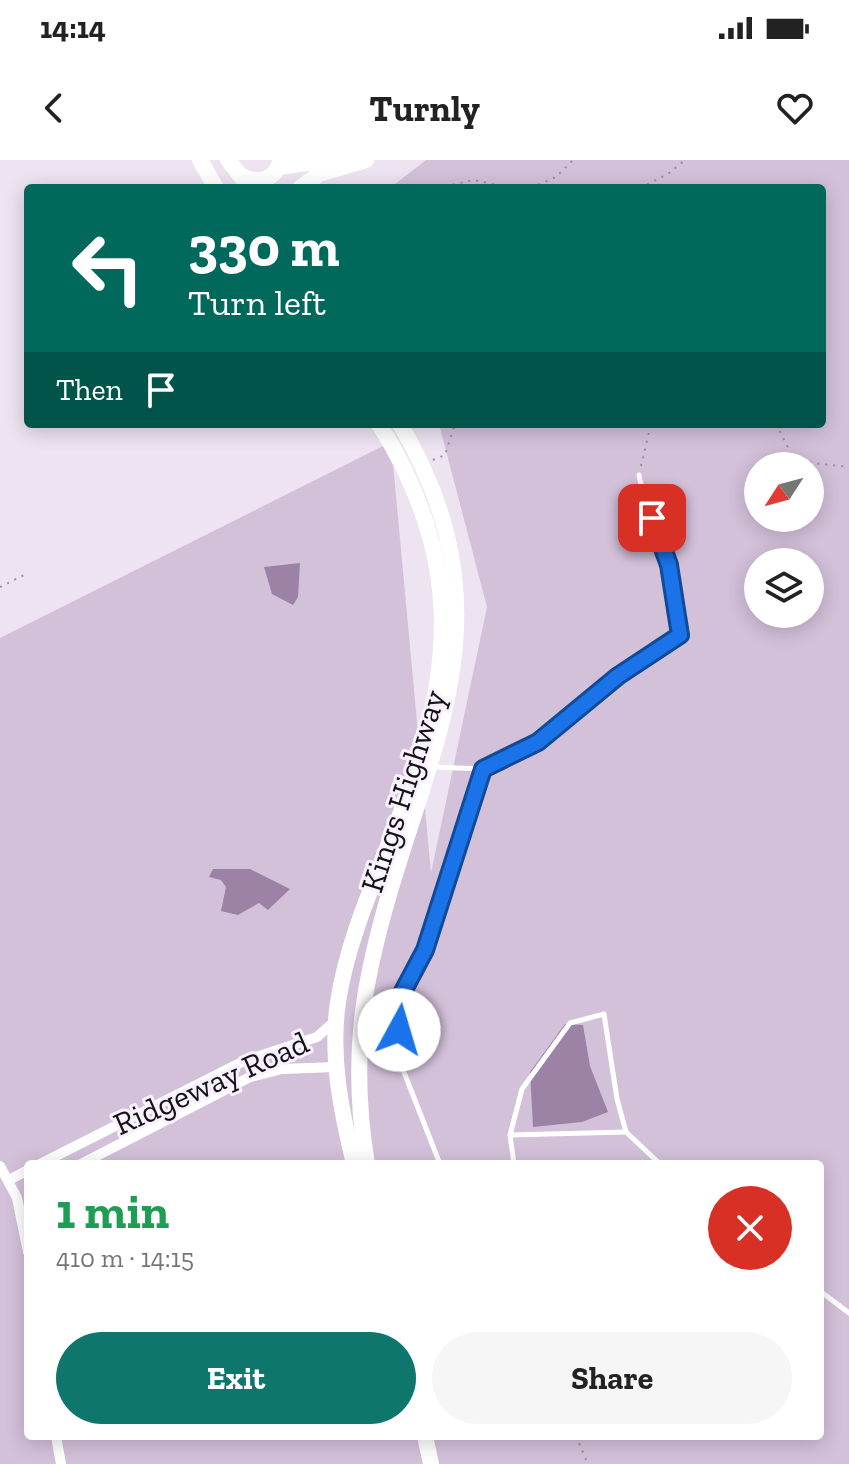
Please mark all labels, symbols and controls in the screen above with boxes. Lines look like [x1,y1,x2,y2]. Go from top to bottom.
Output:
text: 14:14 [40,10,106,46]
icon: back [32,86,76,130]
icon: heart [773,86,817,130]
text: Turnly [369,87,480,130]
text: 330 m [188,213,339,280]
icon: left [56,216,160,320]
text: Turn left [188,281,326,324]
icon: arrive [139,368,183,412]
text: Then [56,372,123,408]
north arrow [744,452,824,532]
map controls [744,452,824,628]
pin [618,484,686,552]
icon: arrive [630,496,674,540]
button: layers [744,548,824,628]
street label: Kings Highway [352,685,454,897]
position arrow [357,988,441,1072]
street label: Ridgeway Road [108,1023,315,1143]
text: 1 min [56,1183,169,1240]
button: close [708,1186,792,1270]
text: 410 m · 14:15 [56,1242,194,1274]
button: Exit [56,1332,416,1424]
button: Share [432,1332,792,1424]

